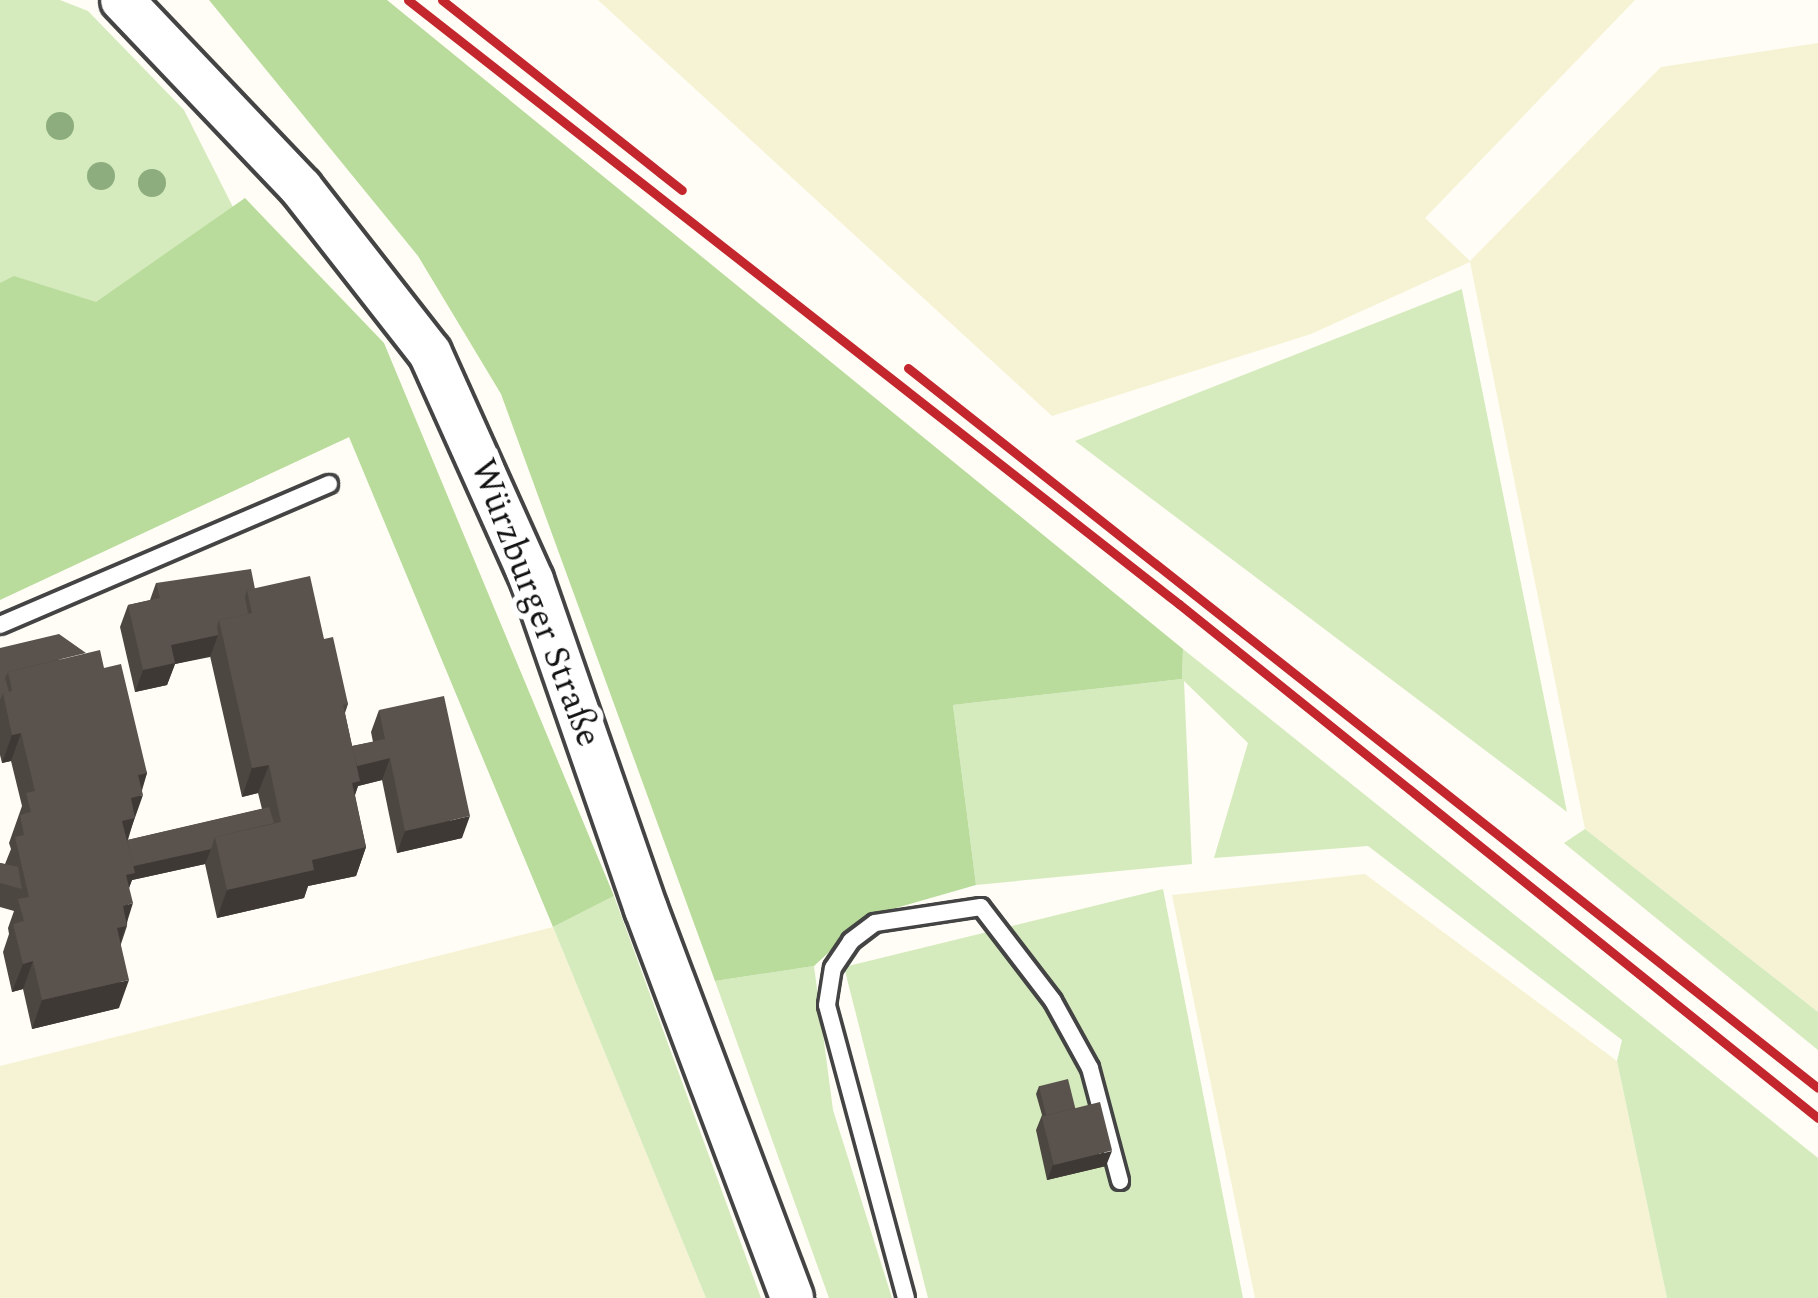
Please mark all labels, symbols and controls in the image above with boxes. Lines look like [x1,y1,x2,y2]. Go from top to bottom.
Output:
street label: Würzburger Straße [460,453,610,753]

